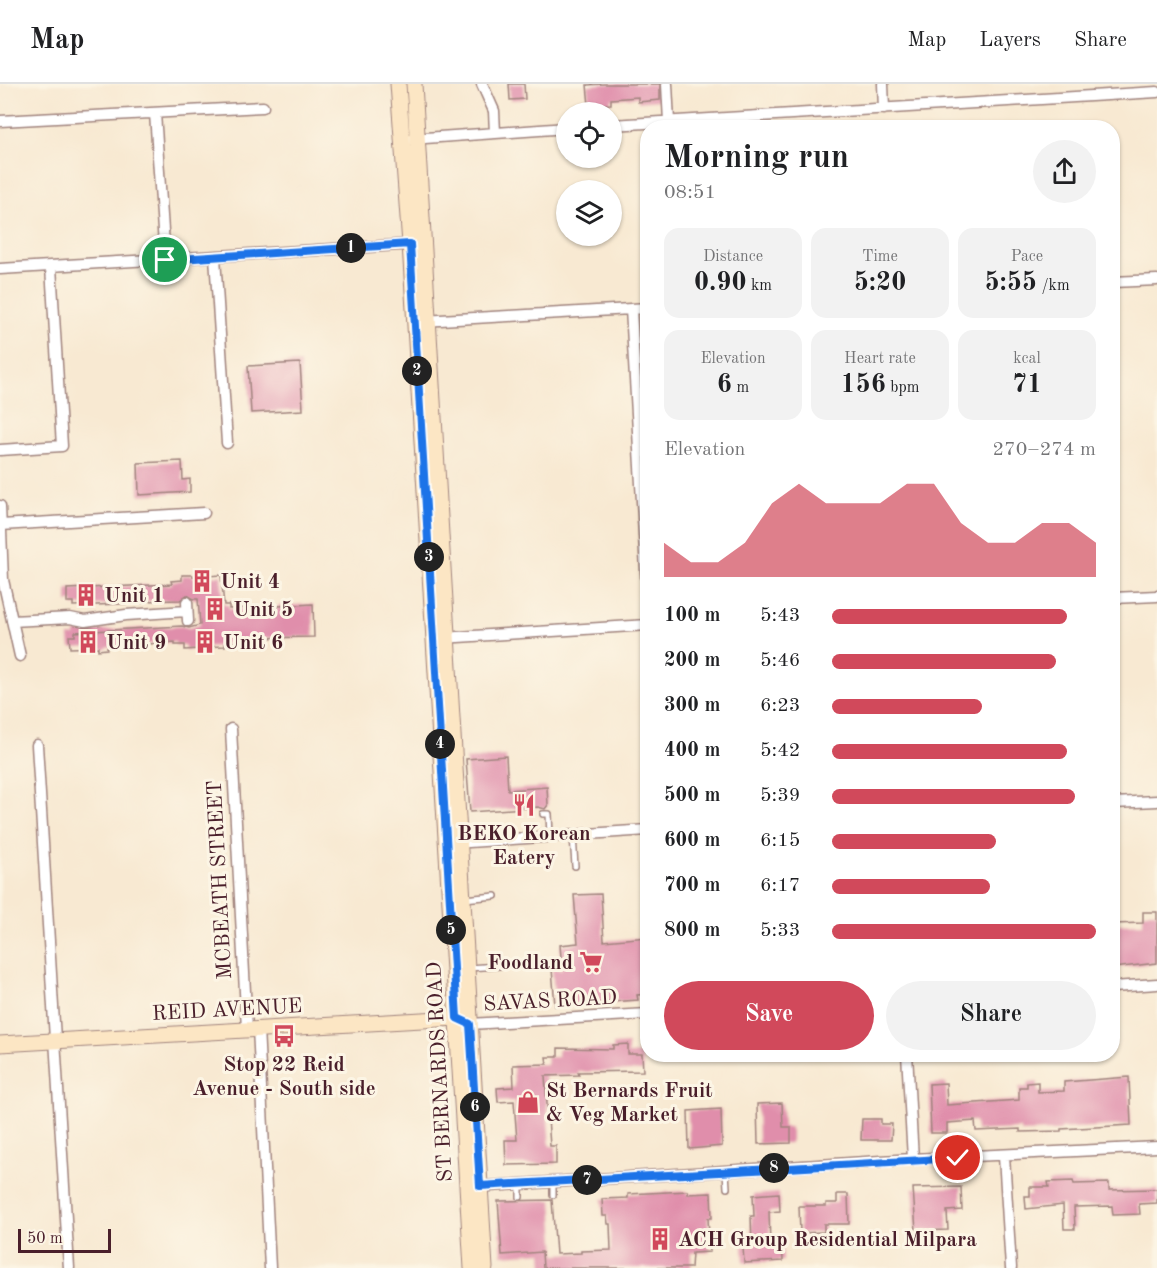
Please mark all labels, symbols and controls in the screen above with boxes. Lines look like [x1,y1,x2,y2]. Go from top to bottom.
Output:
text: Map [30,27,84,55]
text: Map [907,30,946,51]
text: Layers [979,30,1041,51]
text: Share [1074,30,1127,51]
map controls [556,102,622,246]
button: locate [556,102,622,168]
button: share [1033,140,1096,203]
text: Morning run [664,142,849,175]
button: layers [556,180,622,246]
text: 08:51 [664,183,716,203]
pin: 1 [336,233,366,263]
pin [139,234,190,285]
text: 1 [346,240,356,256]
icon: arrive [148,243,181,276]
text: Distance [703,249,763,265]
text: Time [862,249,898,265]
text: Pace [1011,249,1043,265]
text: 0.90 [694,270,747,296]
text: 5:20 [854,270,906,296]
text: 5:55 [984,270,1037,296]
text: km [747,278,772,294]
text: /km [1037,278,1070,294]
text: Elevation [700,351,766,367]
text: Heart rate [844,351,916,367]
text: kcal [1013,351,1041,367]
pin: 2 [402,356,432,386]
text: 2 [412,363,422,379]
text: 6 [717,372,732,398]
text: 156 [841,372,886,398]
text: 71 [1012,372,1042,398]
text: m [732,380,749,396]
text: bpm [886,380,919,396]
text: Elevation [664,440,745,460]
text: 270–274 m [993,440,1096,460]
pin: 3 [414,542,444,572]
text: 3 [424,549,434,565]
building icon: Unit 4 [189,568,215,594]
place label: Unit 4 [220,572,280,593]
building icon: Unit 1 [73,582,99,608]
place label: Unit 1 [104,586,164,607]
building icon: Unit 5 [202,596,228,622]
place label: Unit 5 [233,600,293,621]
text: 100 m [664,606,720,626]
text: 5:43 [760,606,800,626]
building icon: Unit 9 [75,629,101,655]
building icon: Unit 6 [192,629,218,655]
place label: Unit 9 [106,633,166,654]
place label: Unit 6 [223,633,283,654]
text: 200 m [664,651,720,671]
text: 5:46 [760,651,800,671]
text: 300 m [664,696,720,716]
text: 6:23 [760,696,800,716]
pin: 4 [425,729,455,759]
text: 4 [435,736,445,752]
text: 400 m [664,741,720,761]
text: 5:42 [760,741,800,761]
street label: MCBEATH STREET [205,780,236,980]
text: 500 m [664,786,720,806]
text: 5:39 [760,786,800,806]
restaurant icon: BEKO Korean Eatery [511,792,537,818]
place label: BEKO Korean Eatery [457,824,591,869]
text: 600 m [664,831,720,851]
text: 6:15 [760,831,800,851]
text: 700 m [664,876,720,896]
text: 6:17 [760,876,800,896]
pin: 5 [436,915,466,945]
text: 800 m [664,921,720,941]
text: 5:33 [760,921,800,941]
text: 5 [446,922,456,938]
supermarket icon: Foodland [578,949,604,975]
place label: Foodland [487,953,573,974]
street label: ST BERNARDS ROAD [424,961,457,1183]
button: Save [664,981,874,1050]
button: Share [886,981,1096,1050]
street label: SAVAS ROAD [483,988,618,1015]
street label: REID AVENUE [151,996,303,1025]
bus stop icon: Stop 22 Reid Avenue - South side [271,1023,297,1049]
place label: Stop 22 Reid Avenue - South side [192,1055,376,1100]
place label: St Bernards Fruit & Veg Market [546,1081,713,1126]
shop icon: St Bernards Fruit & Veg Market [515,1089,541,1115]
pin: 6 [460,1092,490,1122]
text: 6 [470,1099,480,1115]
pin [932,1132,983,1183]
icon: check [941,1141,974,1174]
pin: 8 [759,1153,789,1183]
text: 8 [769,1160,779,1176]
pin: 7 [572,1165,602,1195]
text: 7 [582,1172,592,1188]
scale bar [18,1226,111,1254]
building icon: ACH Group Residential Milpara [647,1226,673,1252]
place label: ACH Group Residential Milpara [678,1230,977,1251]
text: 50 m [27,1231,63,1247]

